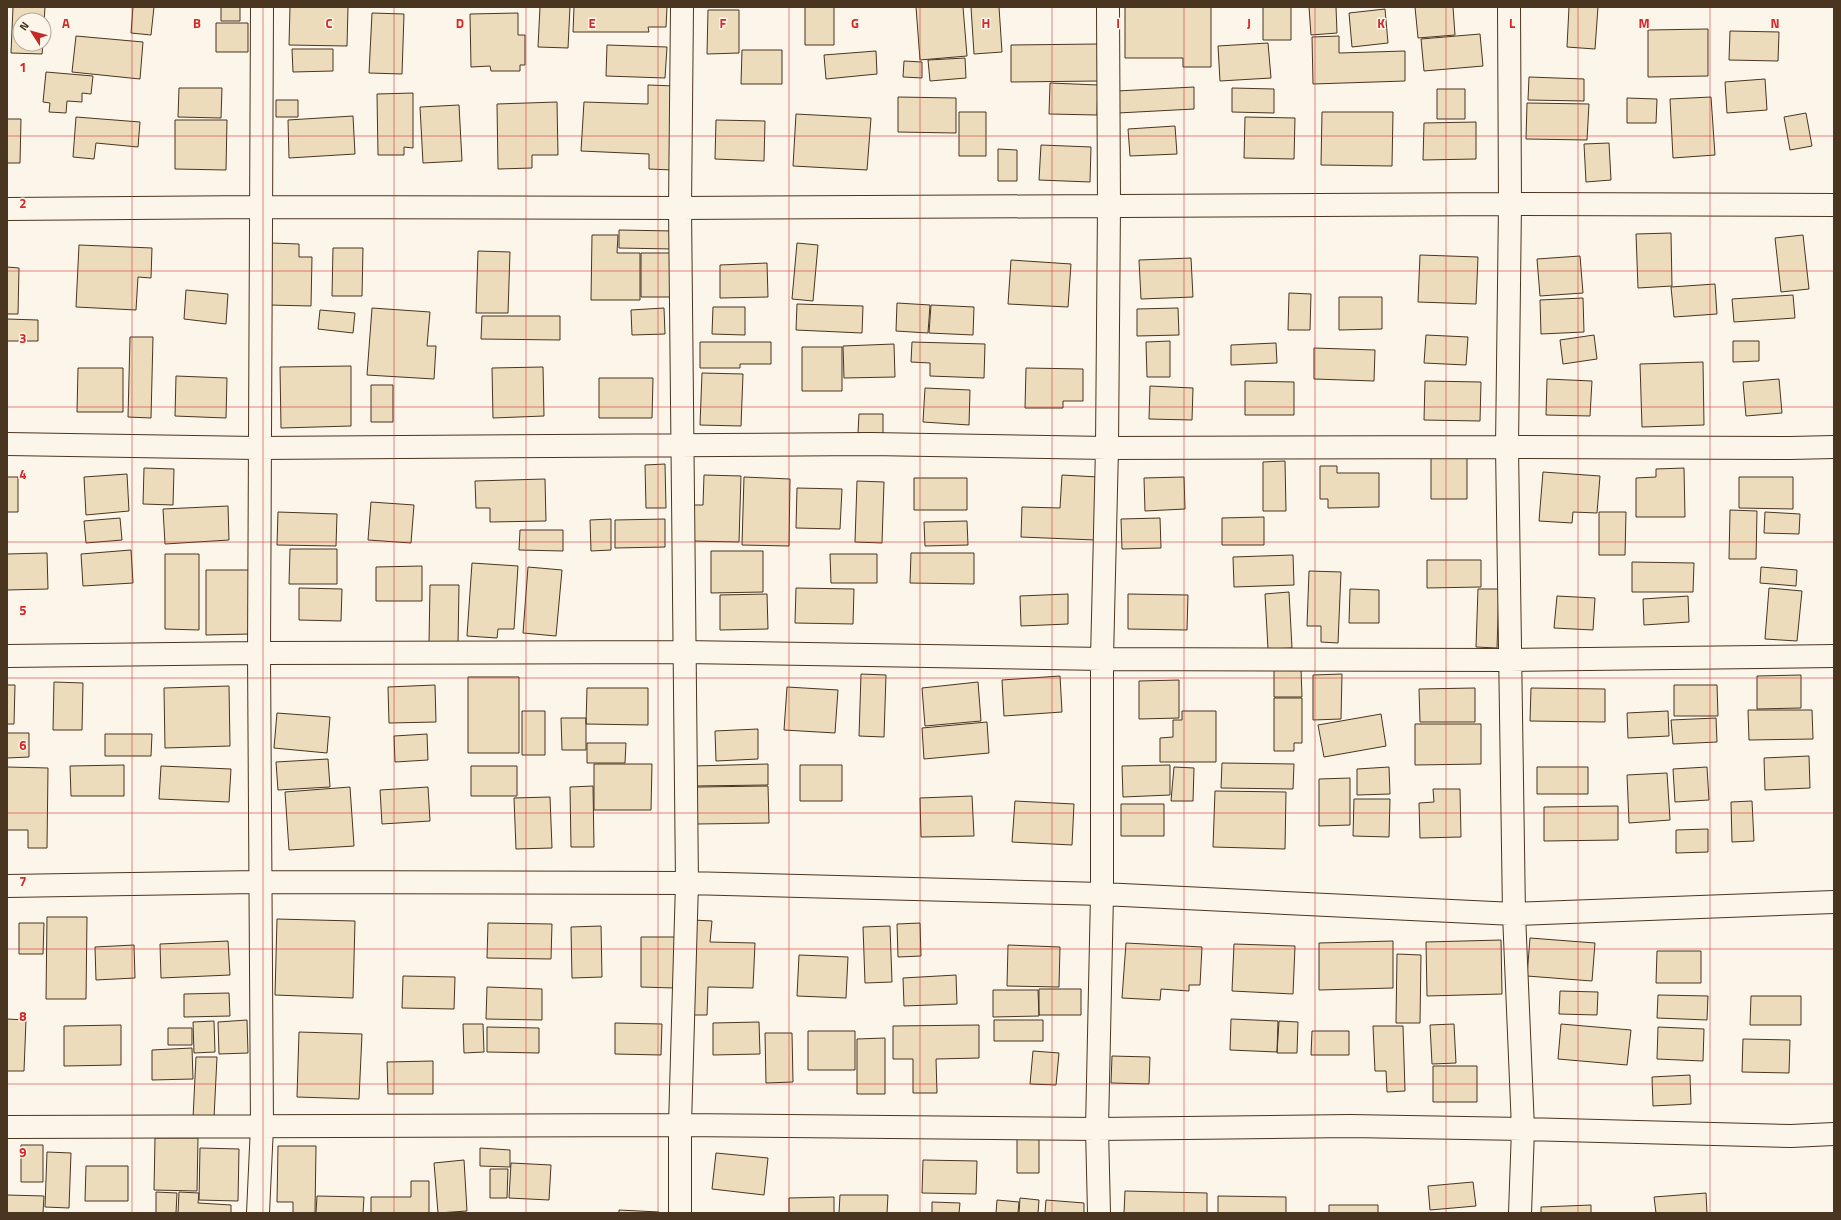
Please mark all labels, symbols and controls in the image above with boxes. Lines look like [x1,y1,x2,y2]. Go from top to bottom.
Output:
north arrow [12,12,52,52]
text: A [62,13,70,33]
text: B [193,13,201,33]
text: C [325,13,333,33]
text: D [456,13,464,33]
text: E [588,13,596,33]
text: F [720,13,727,33]
text: G [851,13,859,33]
text: H [982,13,990,33]
text: I [1116,13,1120,33]
text: J [1247,13,1251,33]
text: K [1377,13,1385,33]
text: L [1509,13,1515,33]
text: M [1638,13,1650,33]
text: N [1770,13,1780,33]
text: N [15,18,33,34]
text: 1 [19,57,27,77]
text: 2 [19,193,27,213]
text: 3 [19,328,27,348]
text: 4 [19,464,27,484]
text: 5 [19,600,27,620]
text: 6 [19,735,27,755]
text: 7 [19,871,27,891]
text: 8 [19,1006,27,1026]
text: 9 [19,1142,27,1162]

